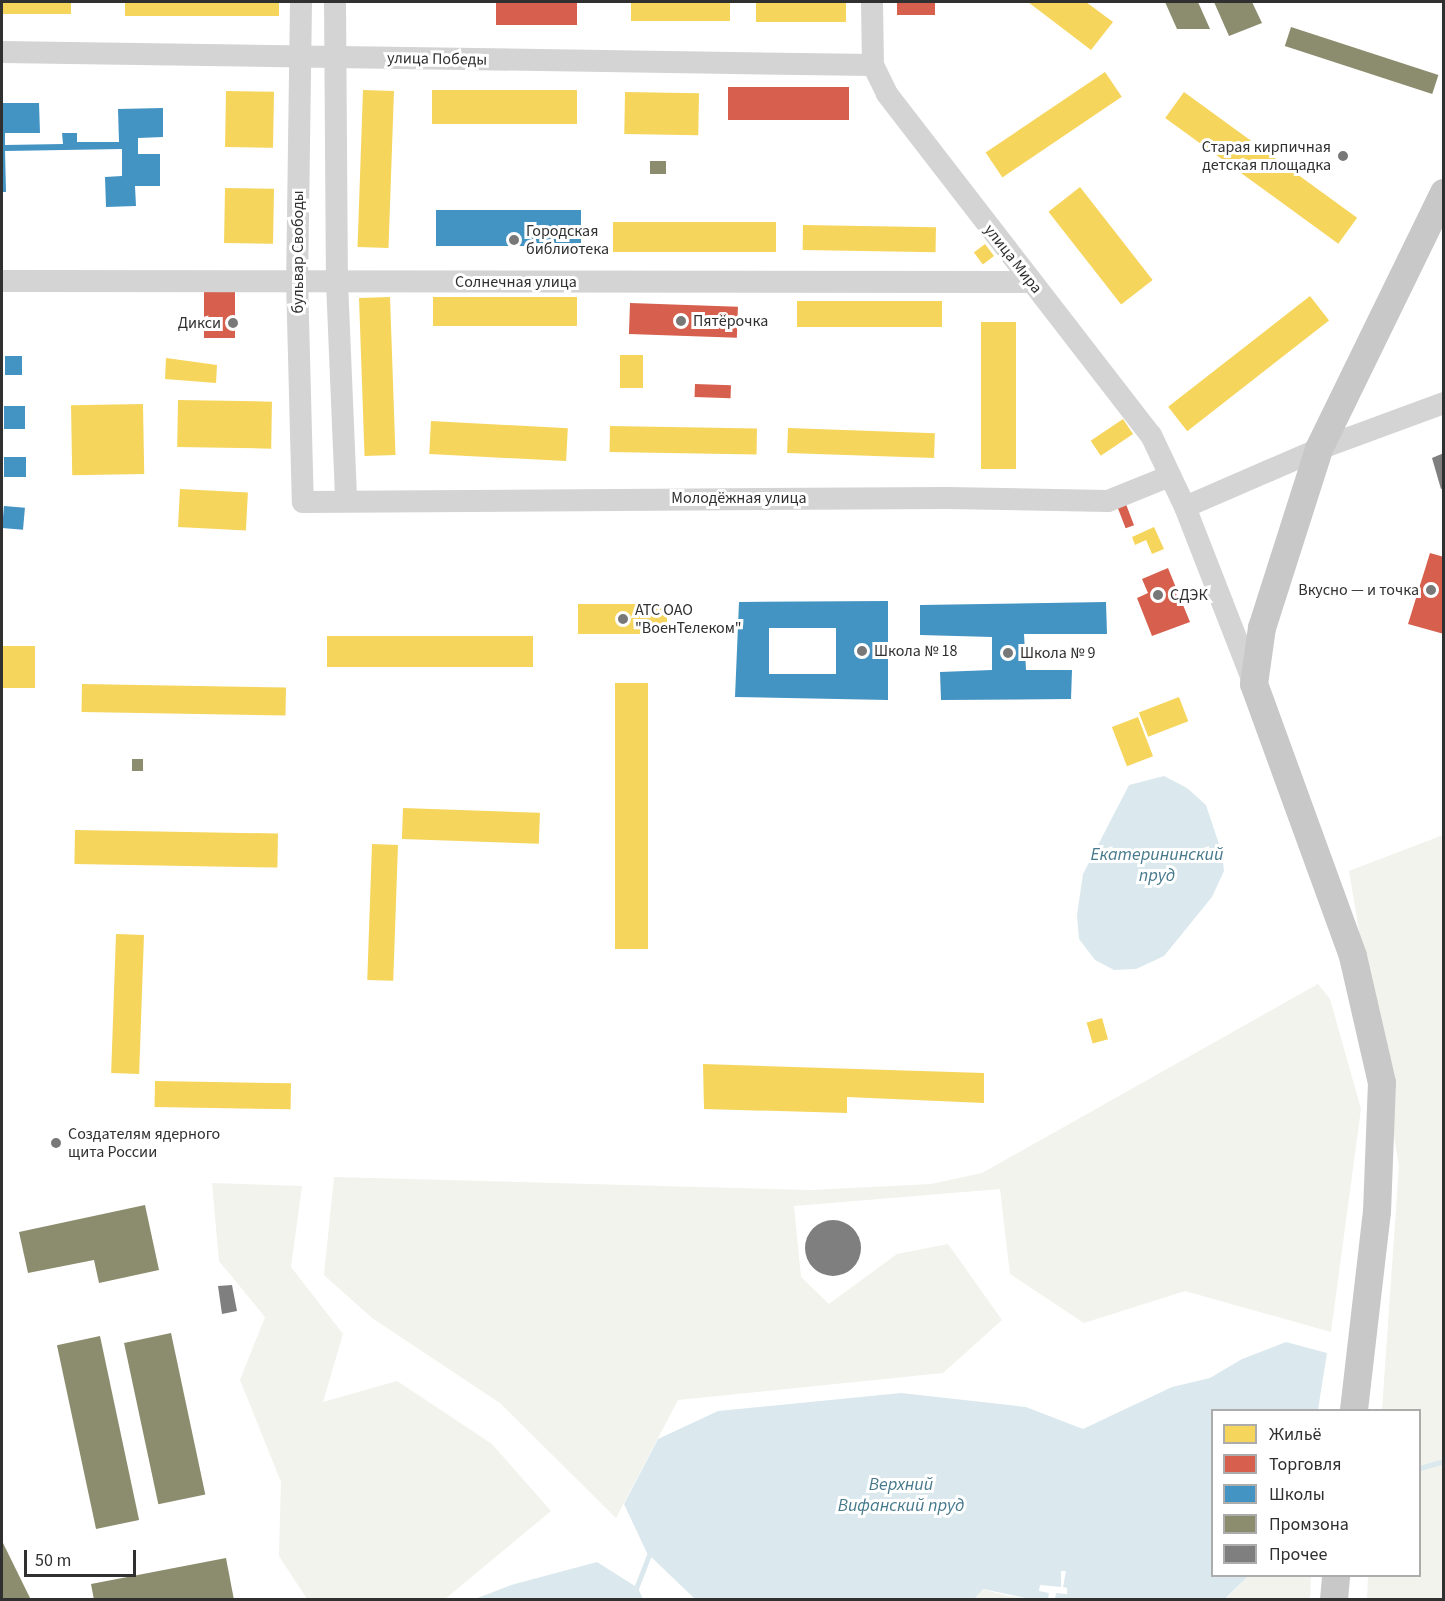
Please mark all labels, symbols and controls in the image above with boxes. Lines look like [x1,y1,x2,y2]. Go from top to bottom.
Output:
street label: улица Победы [387,49,487,69]
place label: Старая кирпичная детская площадка [1202,137,1331,175]
marker: Старая кирпичная детская площадка [1336,149,1350,163]
street label: бульвар Свободы [288,190,308,314]
place label: Городская библиотека [526,221,609,259]
street label: улица Мира [980,221,1046,297]
marker: Городская библиотека [507,233,521,247]
street label: Солнечная улица [455,272,577,292]
place label: Пятёрочка [693,311,768,331]
place label: Дикси [178,313,221,333]
marker: Пятёрочка [674,314,688,328]
marker: Дикси [226,316,240,330]
street label: Молодёжная улица [671,488,807,508]
place label: Вкусно — и точка [1298,580,1419,600]
marker: Вкусно — и точка [1424,583,1438,597]
place label: СДЭК [1170,585,1208,605]
marker: СДЭК [1151,588,1165,602]
place label: АТС ОАО "ВоенТелеком" [635,600,742,638]
marker: АТС ОАО "ВоенТелеком" [616,612,630,626]
place label: Школа № 18 [874,641,957,661]
place label: Школа № 9 [1020,643,1096,663]
marker: Школа № 18 [855,644,869,658]
marker: Школа № 9 [1001,646,1015,660]
water label: Екатерининский пруд [1091,845,1223,888]
place label: Создателям ядерного щита России [68,1124,220,1162]
marker: Создателям ядерного щита России [49,1136,63,1150]
legend [1211,1409,1421,1577]
text: Жильё [1269,1422,1321,1447]
text: Торговля [1269,1452,1342,1477]
water label: Верхний Вифанский пруд [838,1475,964,1518]
text: Школы [1269,1482,1325,1507]
text: Промзона [1269,1512,1349,1537]
scale bar [27,1538,140,1576]
text: Прочее [1269,1542,1327,1567]
text: 50 m [35,1548,71,1573]

